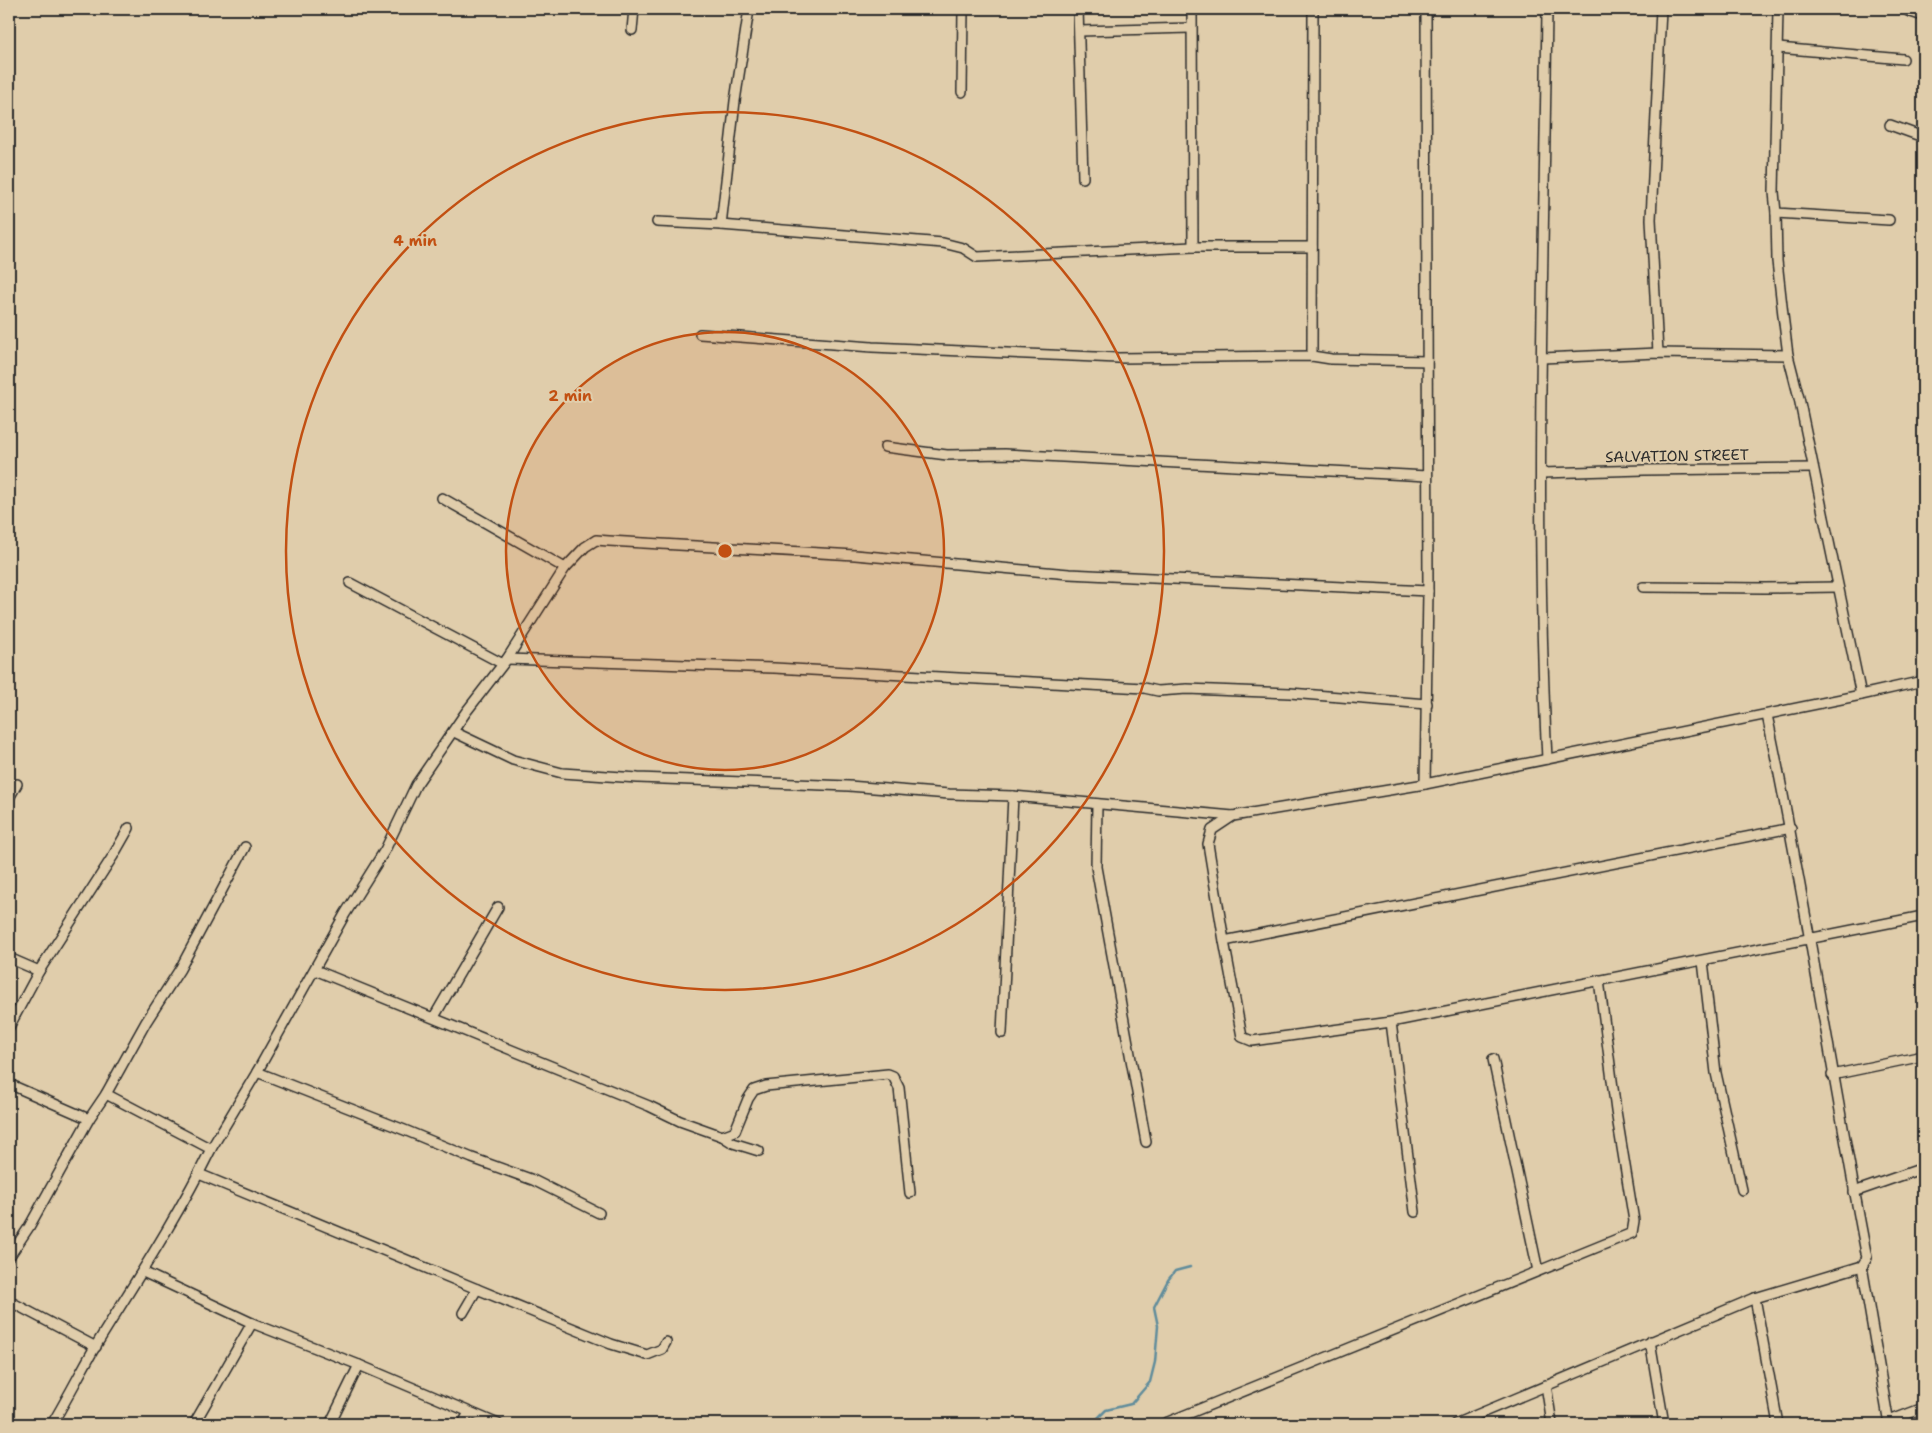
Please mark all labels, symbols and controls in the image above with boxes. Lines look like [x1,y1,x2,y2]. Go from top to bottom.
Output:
text: 4 min [393,231,437,251]
text: 2 min [548,386,592,406]
street label: SALVATION STREET [1605,445,1749,467]
centre of rings [716,542,734,560]

